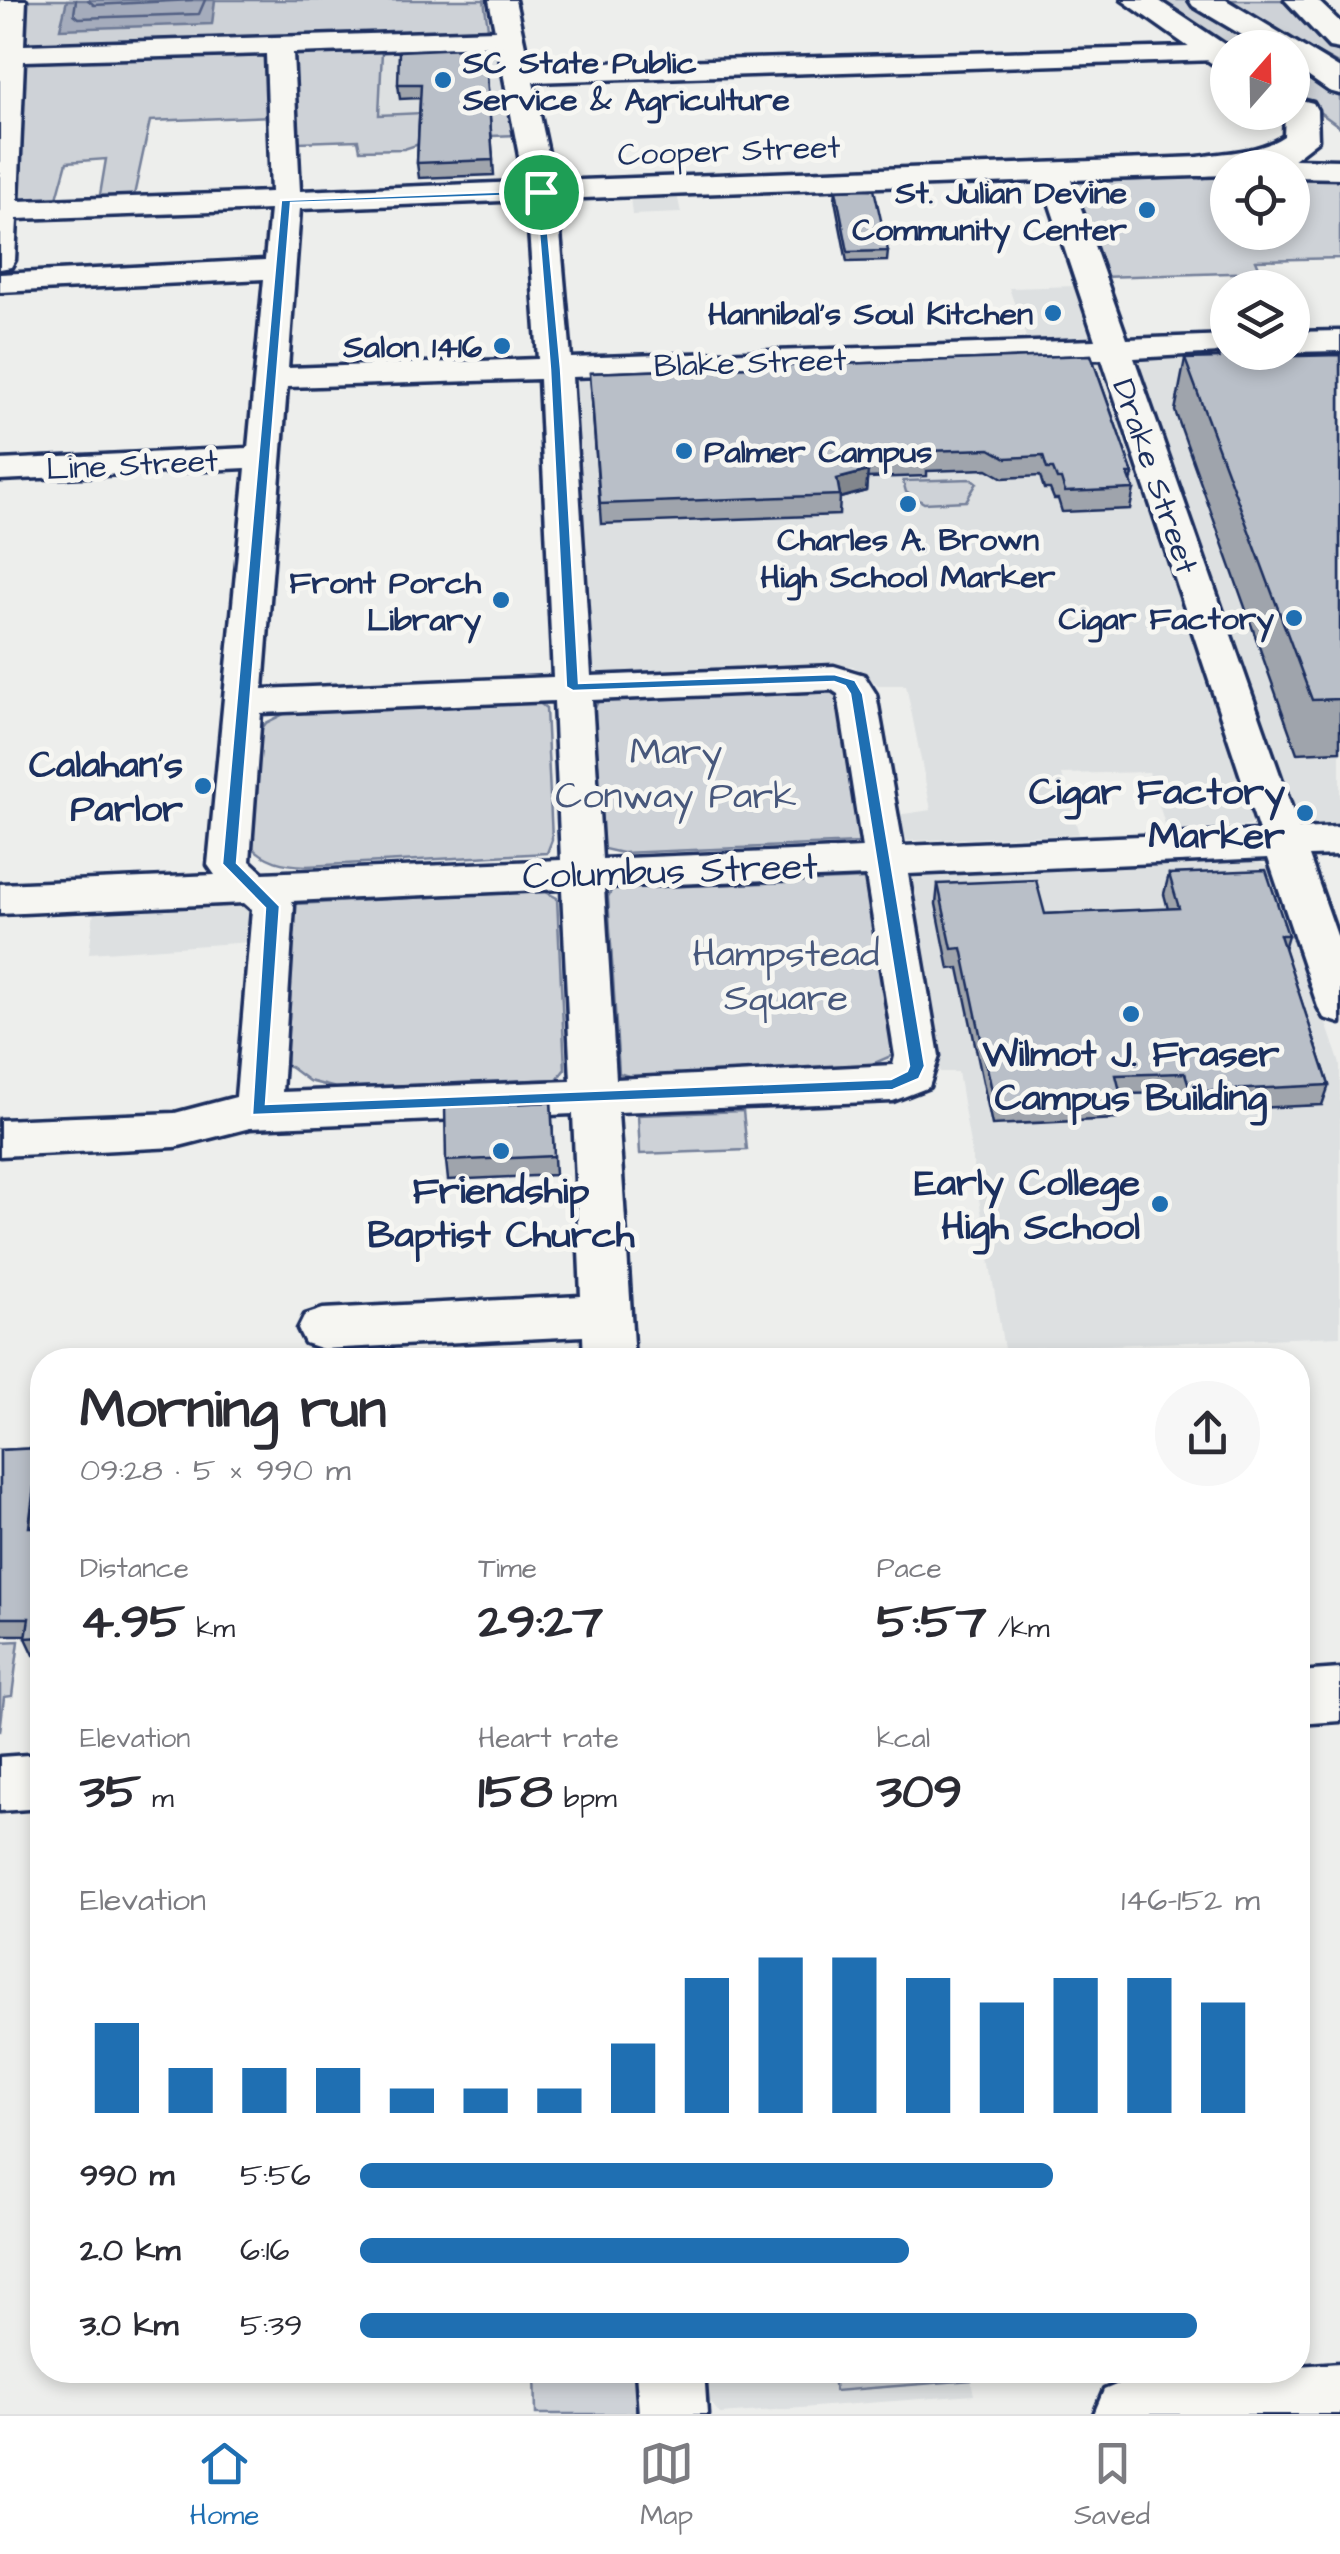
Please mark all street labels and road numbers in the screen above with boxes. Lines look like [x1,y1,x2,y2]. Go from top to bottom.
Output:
street label: Cooper Street [617,125,841,178]
street label: Blake Street [653,338,847,389]
street label: Drake Street [1100,373,1209,580]
street label: Line Street [45,439,219,492]
street label: Columbus Street [522,841,819,903]

